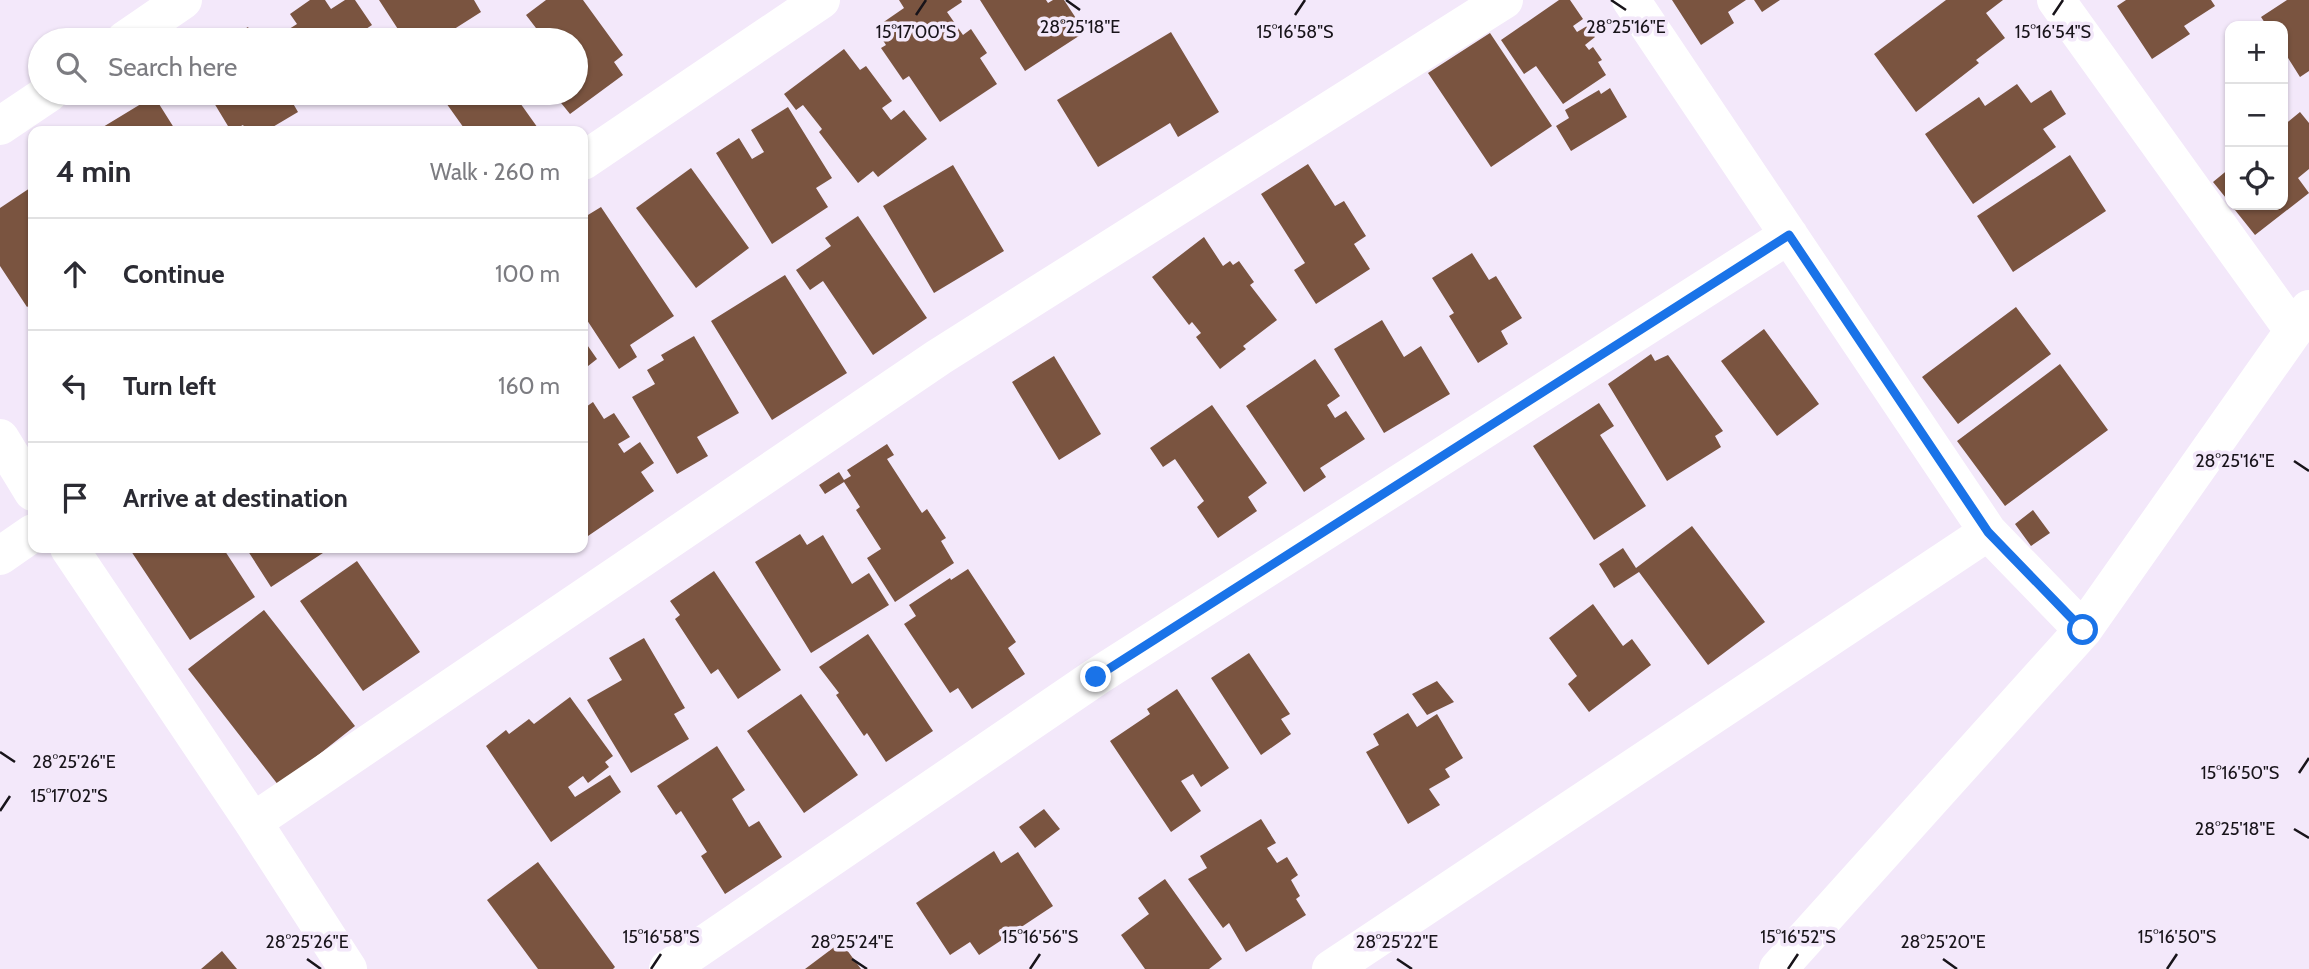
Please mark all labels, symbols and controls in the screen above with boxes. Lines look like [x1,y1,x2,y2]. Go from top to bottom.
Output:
text: 28°25'18"E [1040,16,1120,38]
text: 28°25'16"E [1586,16,1666,38]
text: 15°17'00"S [876,21,956,43]
text: 15°16'58"S [1257,21,1334,43]
text: 15°16'54"S [2015,21,2091,43]
map controls [2225,21,2288,210]
button: + [2225,21,2288,84]
search box [28,28,588,105]
icon: search [52,48,90,86]
text: Search here [108,51,237,83]
button: − [2225,84,2288,147]
button: locate [2225,147,2288,210]
text: 4 min [56,153,131,190]
text: Walk · 260 m [430,158,560,186]
icon: ahead [56,255,94,293]
text: Continue [123,258,225,290]
text: 100 m [495,260,560,288]
icon: left [56,367,94,405]
text: Turn left [123,370,216,402]
text: 160 m [498,372,560,400]
text: 28°25'16"E [2195,450,2275,472]
icon: arrive [56,479,94,517]
text: Arrive at destination [123,482,348,514]
route start [2067,614,2098,645]
route end [1080,661,1111,692]
text: 28°25'26"E [32,751,116,773]
text: 15°16'50"S [2201,762,2279,784]
text: 15°17'02"S [30,785,108,807]
text: 28°25'18"E [2195,818,2275,840]
text: 15°16'58"S [623,926,700,948]
text: 15°16'56"S [1002,926,1078,948]
text: 15°16'52"S [1760,926,1836,948]
text: 15°16'50"S [2138,926,2216,948]
text: 28°25'26"E [265,931,349,953]
text: 28°25'24"E [810,931,894,953]
text: 28°25'22"E [1356,931,1438,953]
text: 28°25'20"E [1900,931,1986,953]

